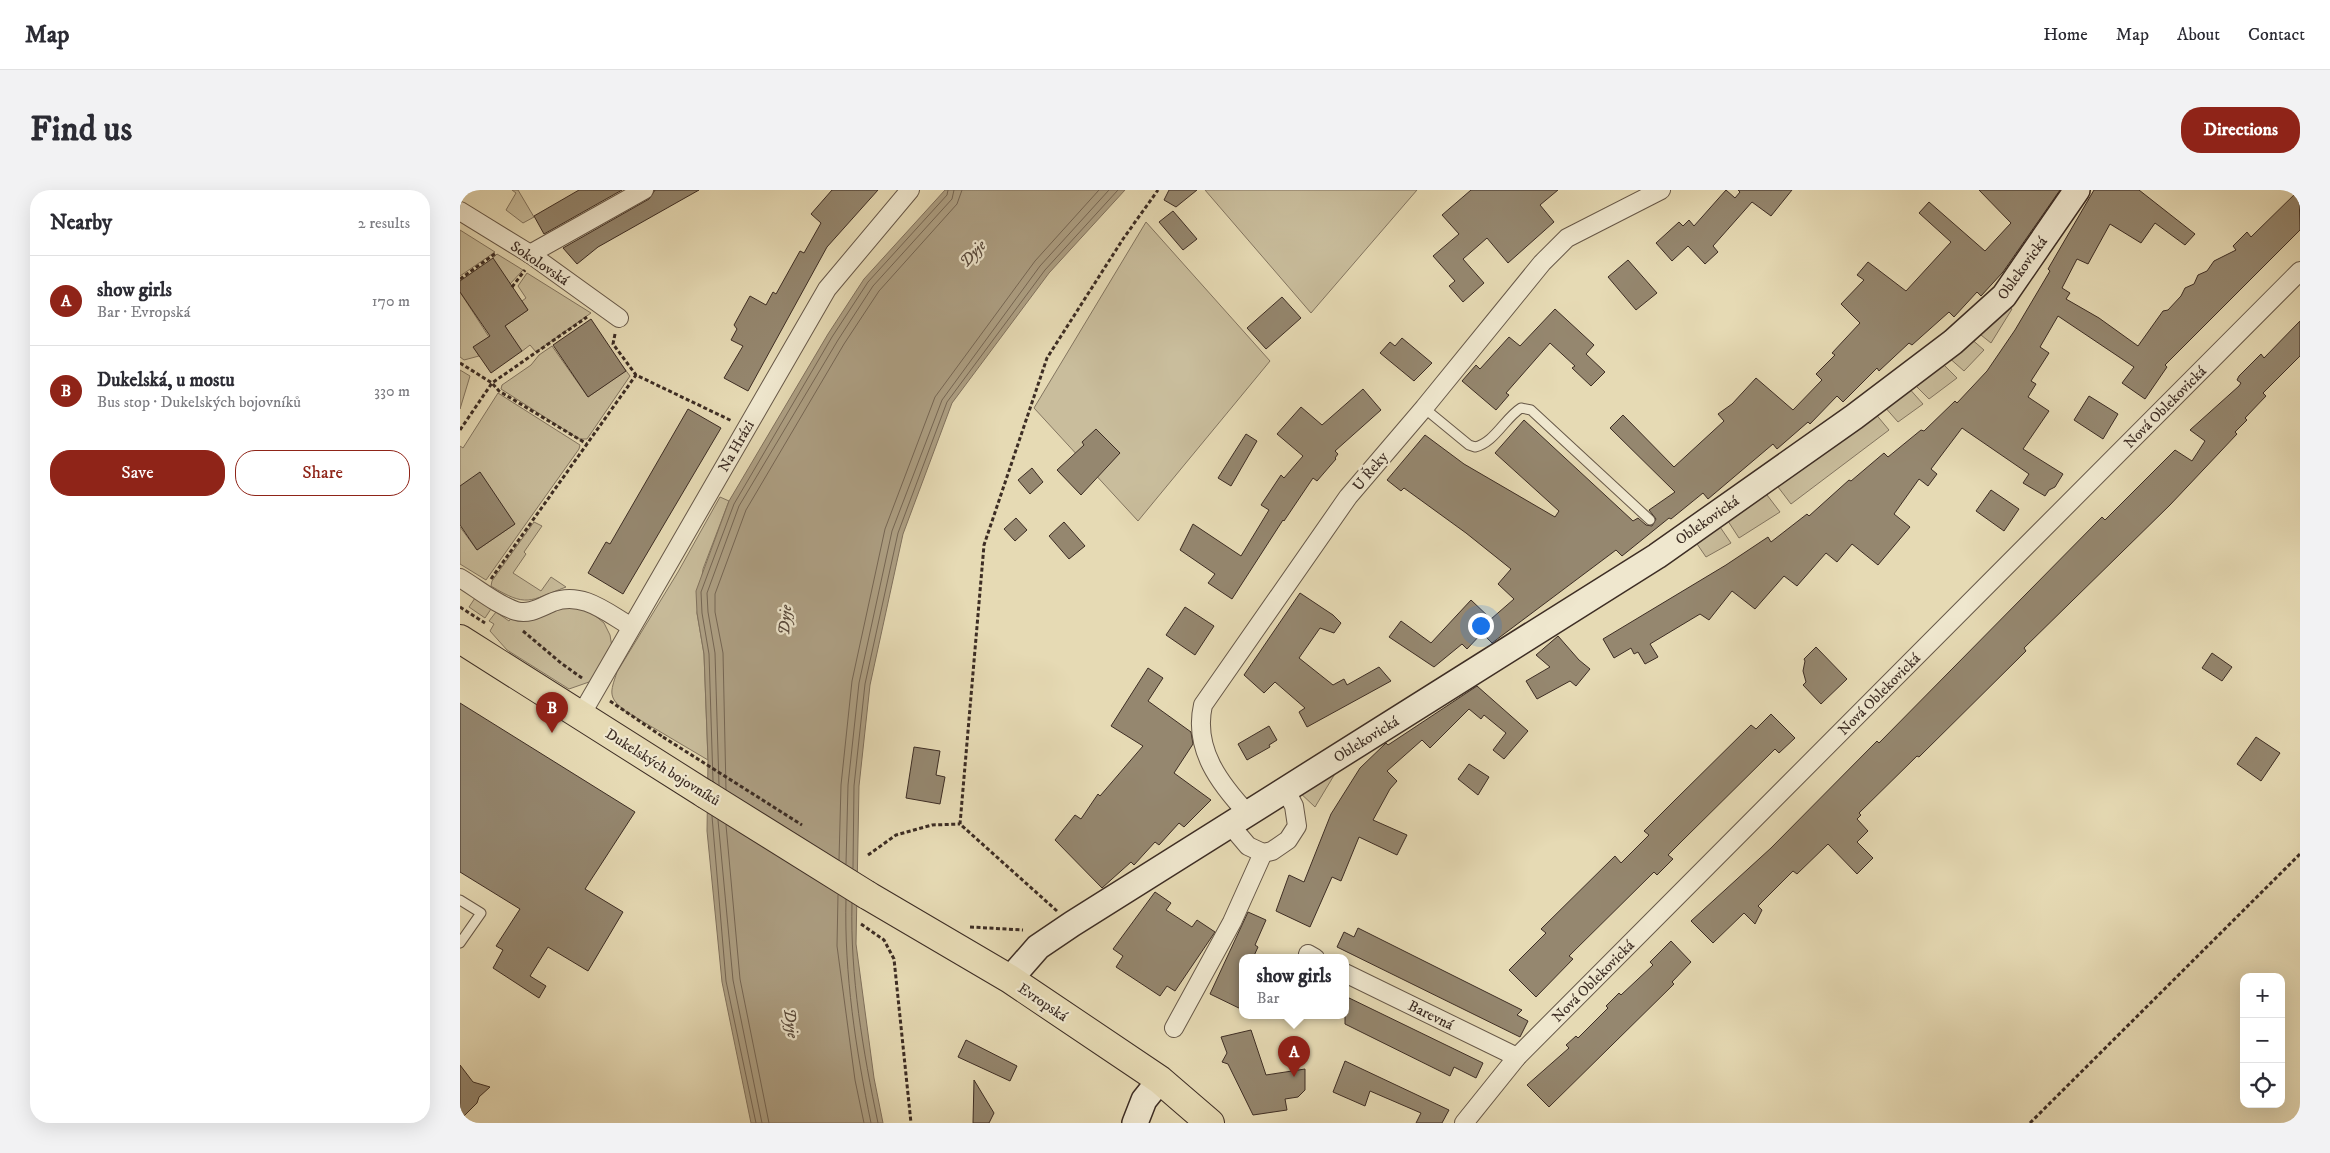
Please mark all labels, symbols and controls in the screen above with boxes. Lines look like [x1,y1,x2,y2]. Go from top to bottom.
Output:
text: Map [25,20,69,50]
text: Home [2043,24,2088,46]
text: Map [2116,24,2149,46]
text: About [2177,24,2220,46]
text: Contact [2248,24,2305,46]
button: Directions [2181,107,2300,153]
text: Find us [30,108,132,152]
text: Nearby [50,210,112,236]
text: 2 results [358,213,410,233]
street label: Oblekovická [1993,232,2052,304]
water label: Dyje [955,235,991,271]
street label: Sokolovská [507,237,573,290]
text: show girls [97,279,172,302]
text: A [61,291,71,311]
text: 170 m [372,291,410,311]
text: Bar · Evropská [97,302,190,322]
street label: Nová Oblekovická [2120,362,2211,453]
text: Dukelská, u mostu [97,369,235,392]
text: B [61,381,71,401]
text: 330 m [374,381,410,401]
text: Bus stop · Dukelských bojovníků [97,392,301,412]
street label: Na Hrázi [714,417,759,475]
street label: U Řeky [1348,447,1393,495]
button: Save [50,450,225,496]
button: Share [235,450,410,496]
street label: Oblekovická [1672,491,1743,549]
water label: Dyje [774,604,796,636]
your location [1468,613,1494,639]
street label: Nová Oblekovická [1834,649,1925,740]
pin: B [536,692,568,733]
street label: Oblekovická [1330,712,1403,767]
street label: Dukelských bojovníků [602,724,724,810]
street label: Nová Oblekovická [1548,936,1639,1027]
popup [1239,954,1349,1019]
text: show girls [1257,965,1331,988]
map controls [2240,973,2285,1108]
button: + [2240,973,2285,1018]
street label: Evropská [1014,979,1072,1026]
text: Bar [1257,988,1279,1008]
street label: Barevná [1405,996,1457,1035]
water label: Dyje [779,1007,803,1040]
button: − [2240,1018,2285,1063]
pin: A [1278,1036,1310,1077]
button: locate [2240,1063,2285,1108]

